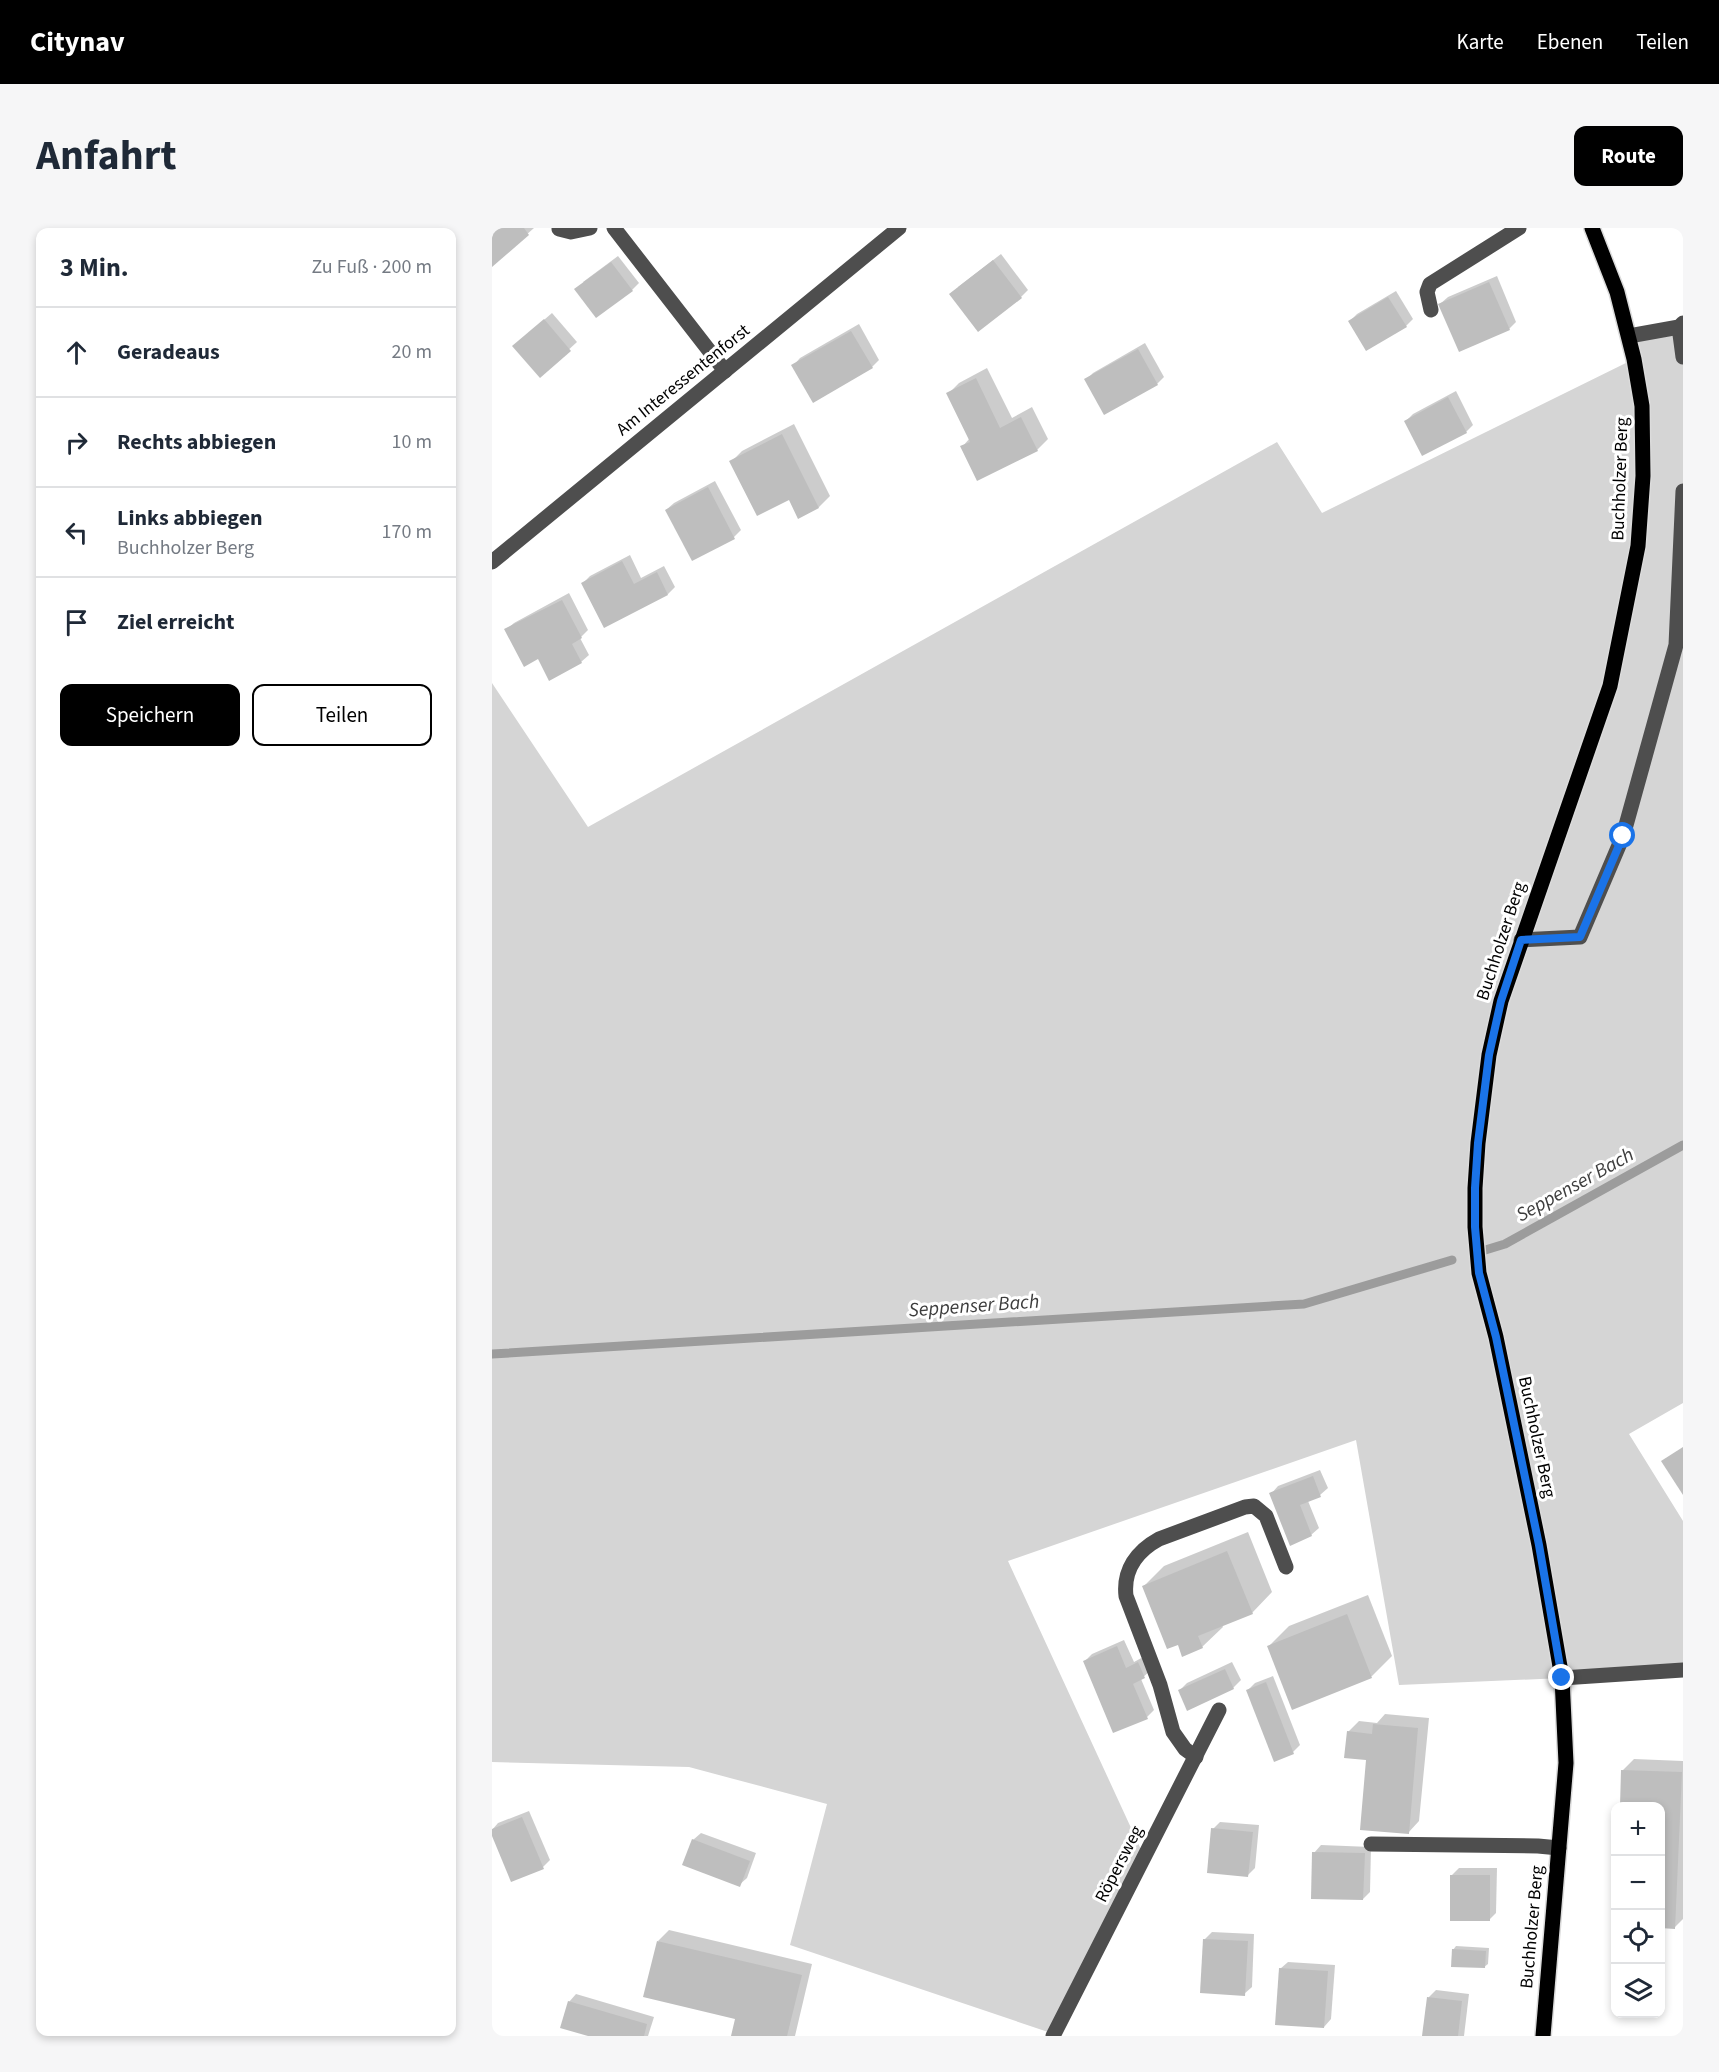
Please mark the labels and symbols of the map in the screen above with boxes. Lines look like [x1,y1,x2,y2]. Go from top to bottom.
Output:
street label: Am Interessentenforst [611,318,755,442]
street label: Buchholzer Berg [1605,417,1635,541]
route start [1609,822,1635,848]
street label: Buchholzer Berg [1470,878,1532,1004]
water label: Seppenser Bach [1511,1141,1639,1229]
water label: Seppenser Bach [908,1287,1040,1325]
street label: Buchholzer Berg [1512,1374,1562,1500]
route end [1548,1664,1574,1690]
street label: Röpersweg [1089,1821,1149,1907]
street label: Buchholzer Berg [1514,1864,1550,1990]

